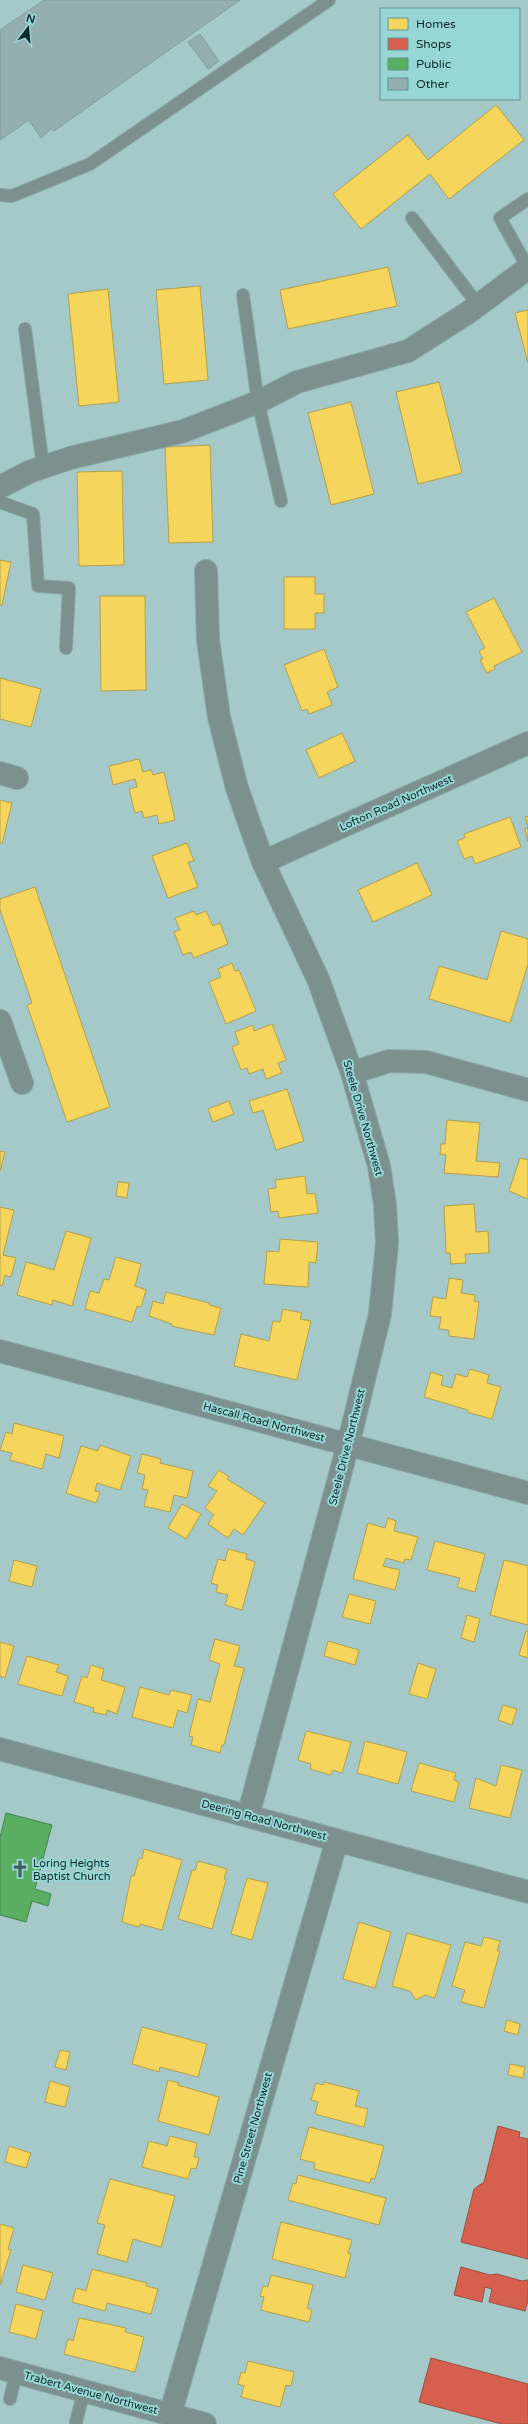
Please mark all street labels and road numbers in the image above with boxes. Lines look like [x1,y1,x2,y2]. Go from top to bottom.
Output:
street label: Lofton Road Northwest [337,772,455,834]
street label: Steele Drive Northwest [340,1059,386,1177]
street label: Steele Drive Northwest [326,1387,368,1507]
street label: Hascall Road Northwest [202,1400,326,1444]
street label: Deering Road Northwest [200,1797,328,1843]
street label: Pine Street Northwest [231,2071,275,2185]
street label: Trabert Avenue Northwest [23,2369,159,2417]

